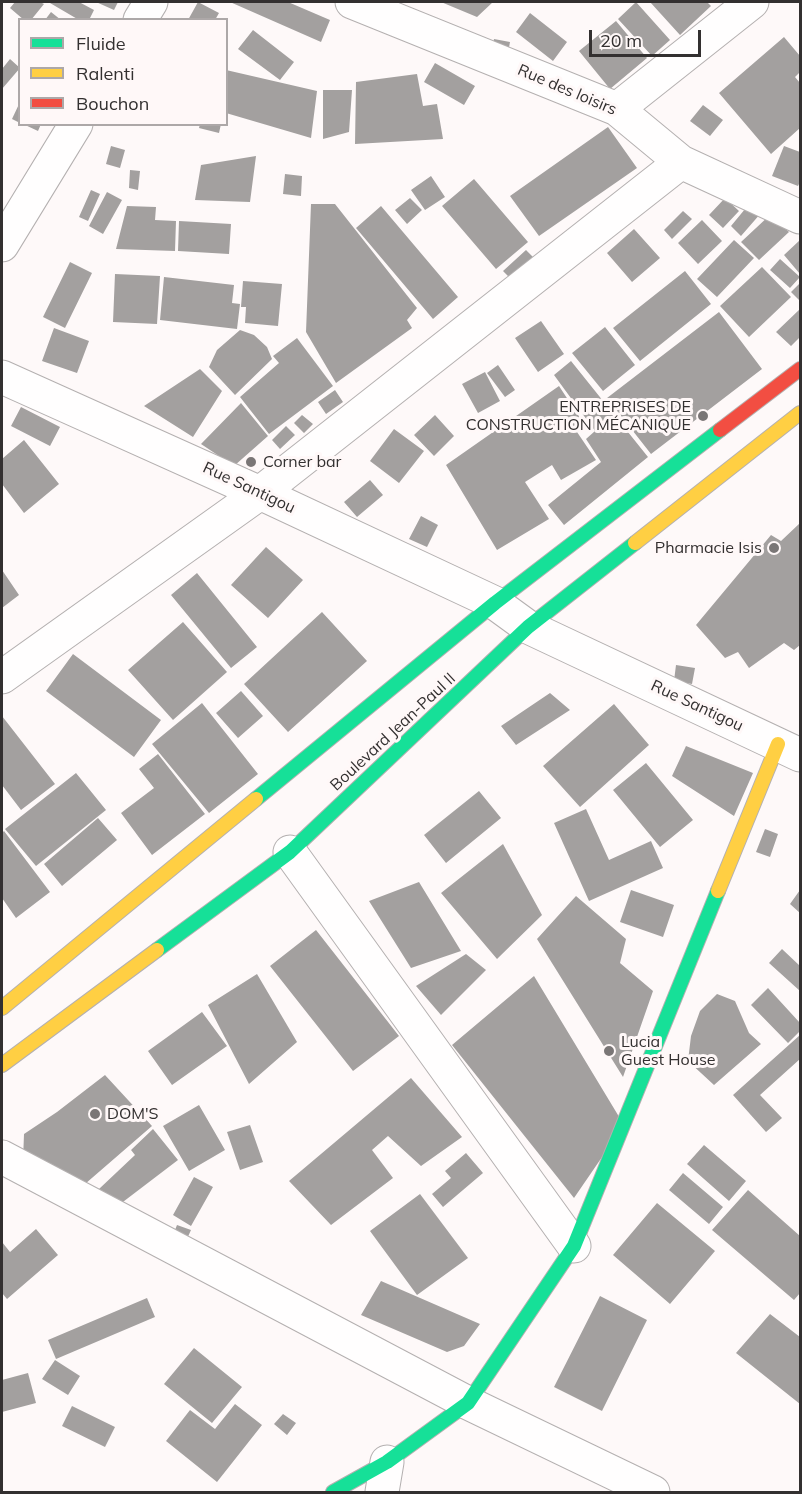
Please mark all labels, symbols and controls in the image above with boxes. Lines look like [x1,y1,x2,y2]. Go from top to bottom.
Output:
legend [18,18,228,126]
scale bar [592,18,704,56]
text: 20 m [600,29,642,52]
text: Fluide [76,32,126,55]
street label: Rue des loisirs [515,61,619,119]
text: Ralenti [76,62,134,85]
text: Bouchon [76,92,149,115]
place label: ENTREPRISES DE CONSTRUCTION MÉCANIQUE [466,397,691,435]
marker: ENTREPRISES DE CONSTRUCTION MÉCANIQUE [696,409,710,423]
place label: Corner bar [263,452,341,472]
marker: Corner bar [244,455,258,469]
street label: Rue Santigou [200,458,298,518]
place label: Pharmacie Isis [655,538,762,558]
marker: Pharmacie Isis [767,541,781,555]
street label: Boulevard Jean-Paul II [326,669,460,795]
street label: Rue Santigou [648,676,746,736]
place label: Lucia Guest House [621,1032,716,1070]
marker: Lucia Guest House [602,1044,616,1058]
place label: DOM'S [107,1104,159,1124]
marker: DOM'S [88,1107,102,1121]

